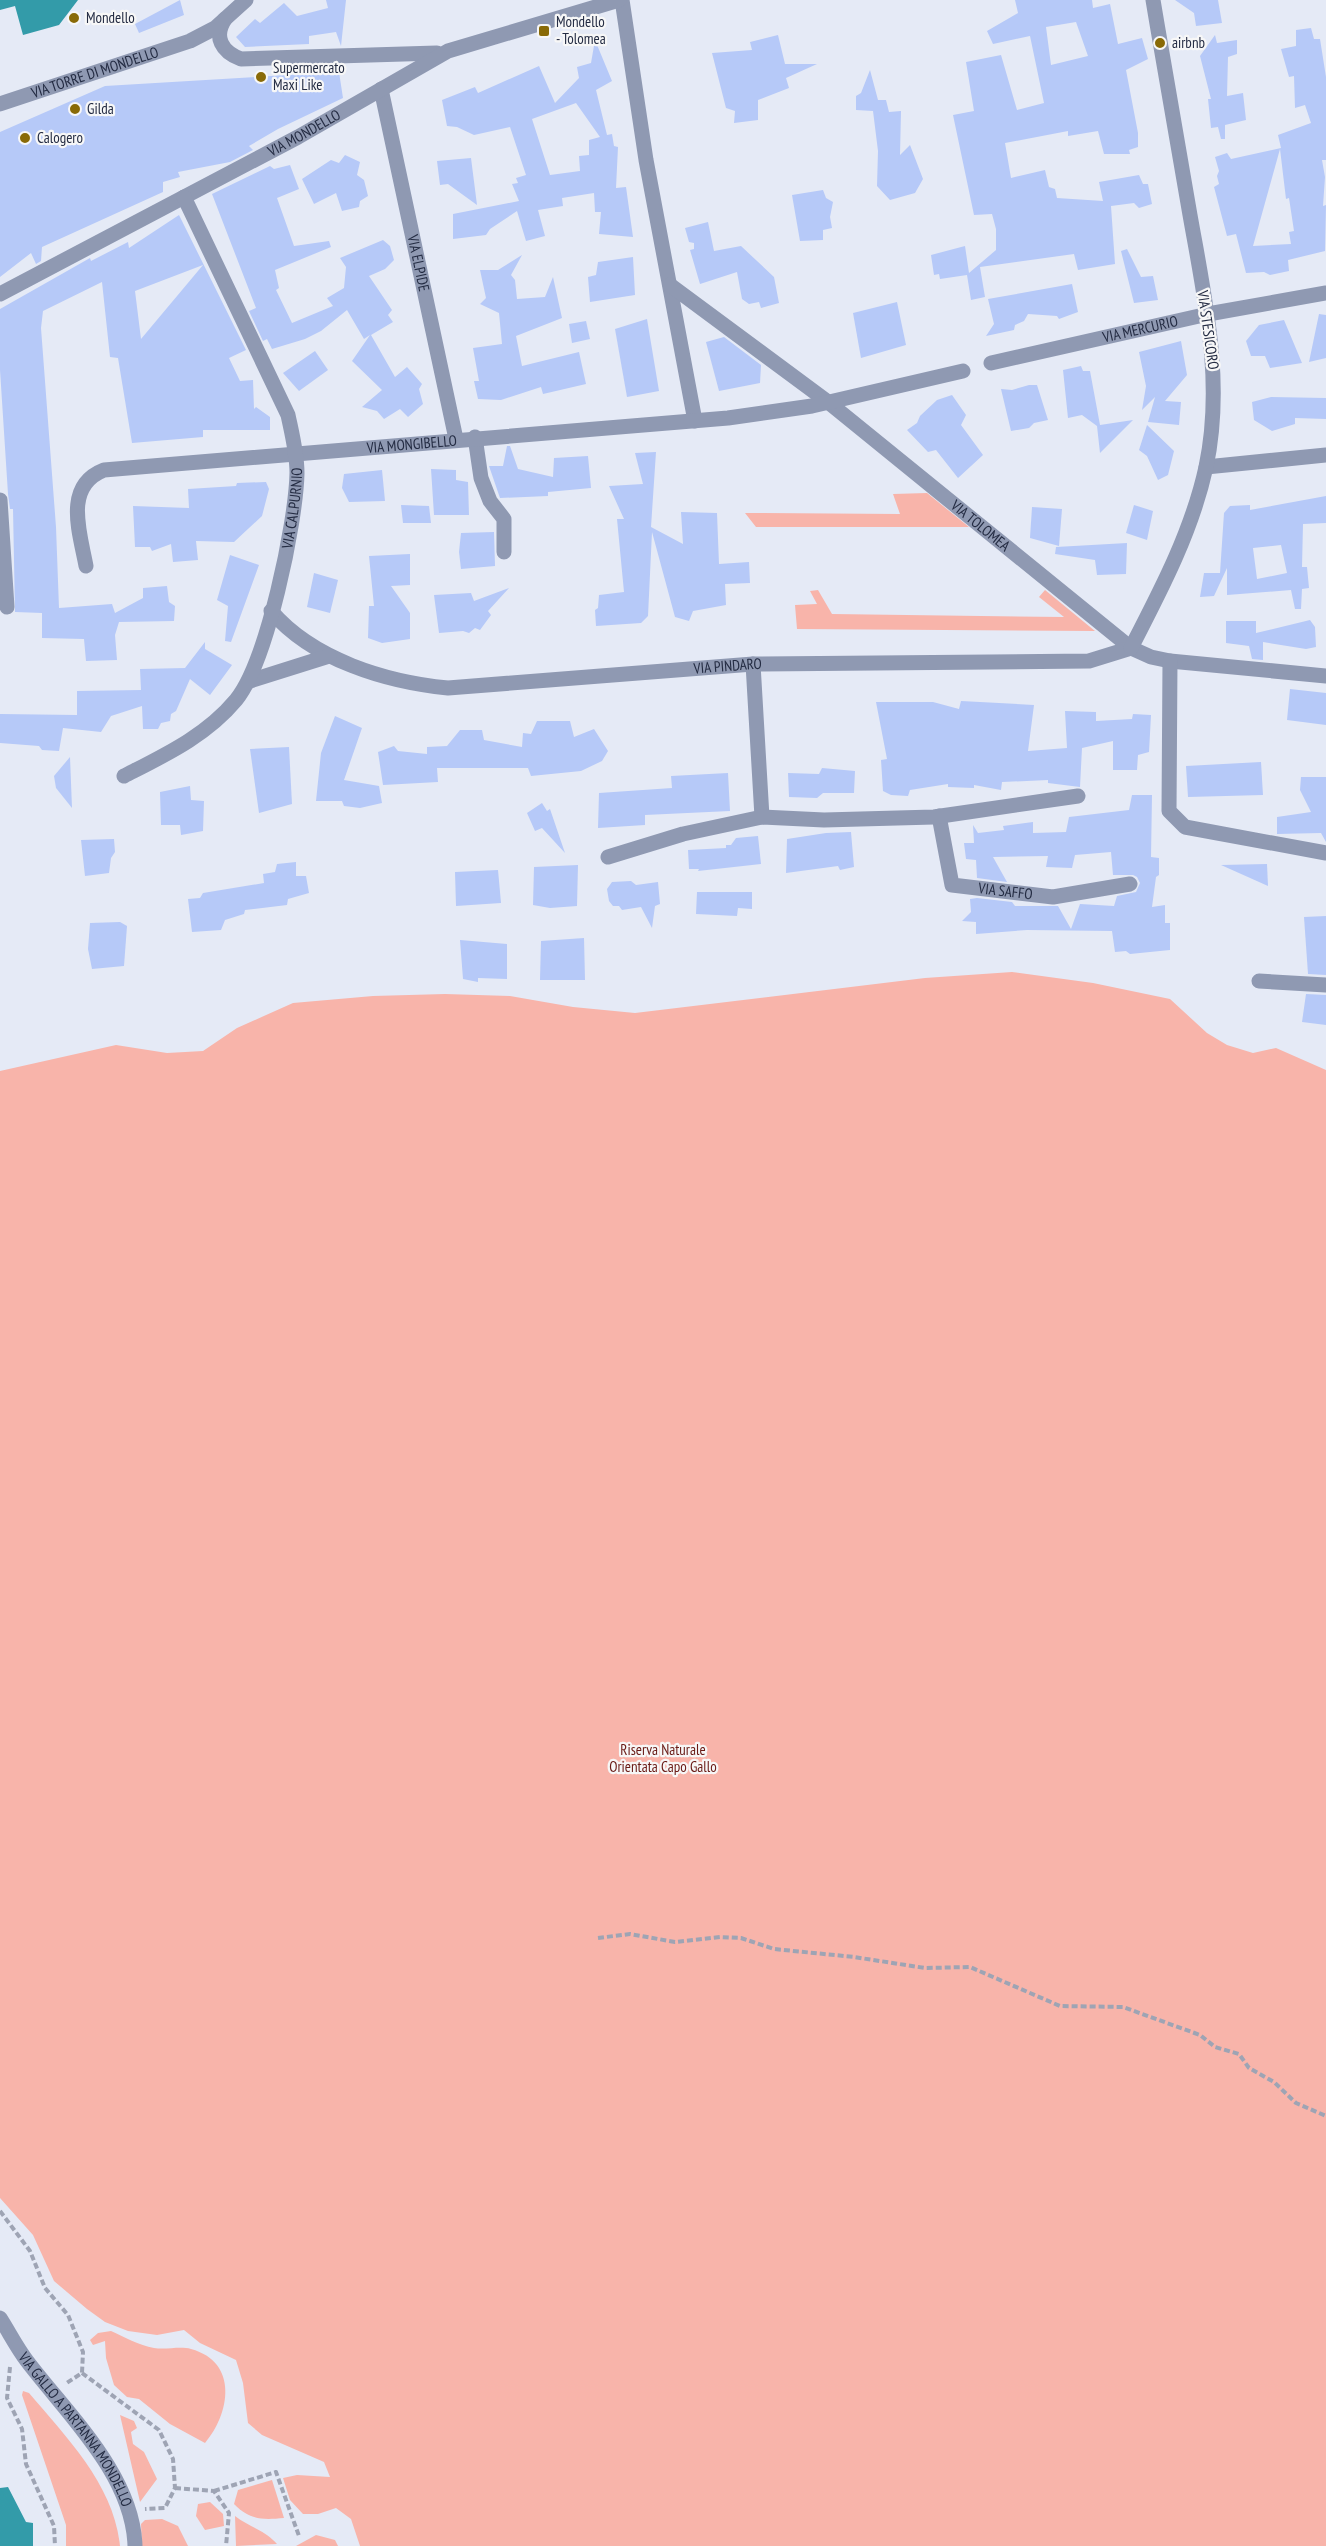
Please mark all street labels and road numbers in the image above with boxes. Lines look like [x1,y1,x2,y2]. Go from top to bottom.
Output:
street label: VIA TORRE DI MONDELLO [28,42,161,102]
street label: VIA MONDELLO [263,105,344,161]
street label: VIA ELPIDE [403,232,434,293]
street label: VIA STESICORO [1193,288,1223,371]
street label: VIA MERCURIO [1100,311,1180,347]
street label: VIA MONGIBELLO [365,431,458,457]
street label: VIA CALPURNIO [277,468,306,551]
street label: VIA TOLOMEA [946,495,1015,556]
street label: VIA PINDARO [692,654,762,678]
street label: VIA SAFFO [976,878,1034,903]
street label: VIA GALLO A PARTANNA MONDELLO [14,2347,137,2509]

